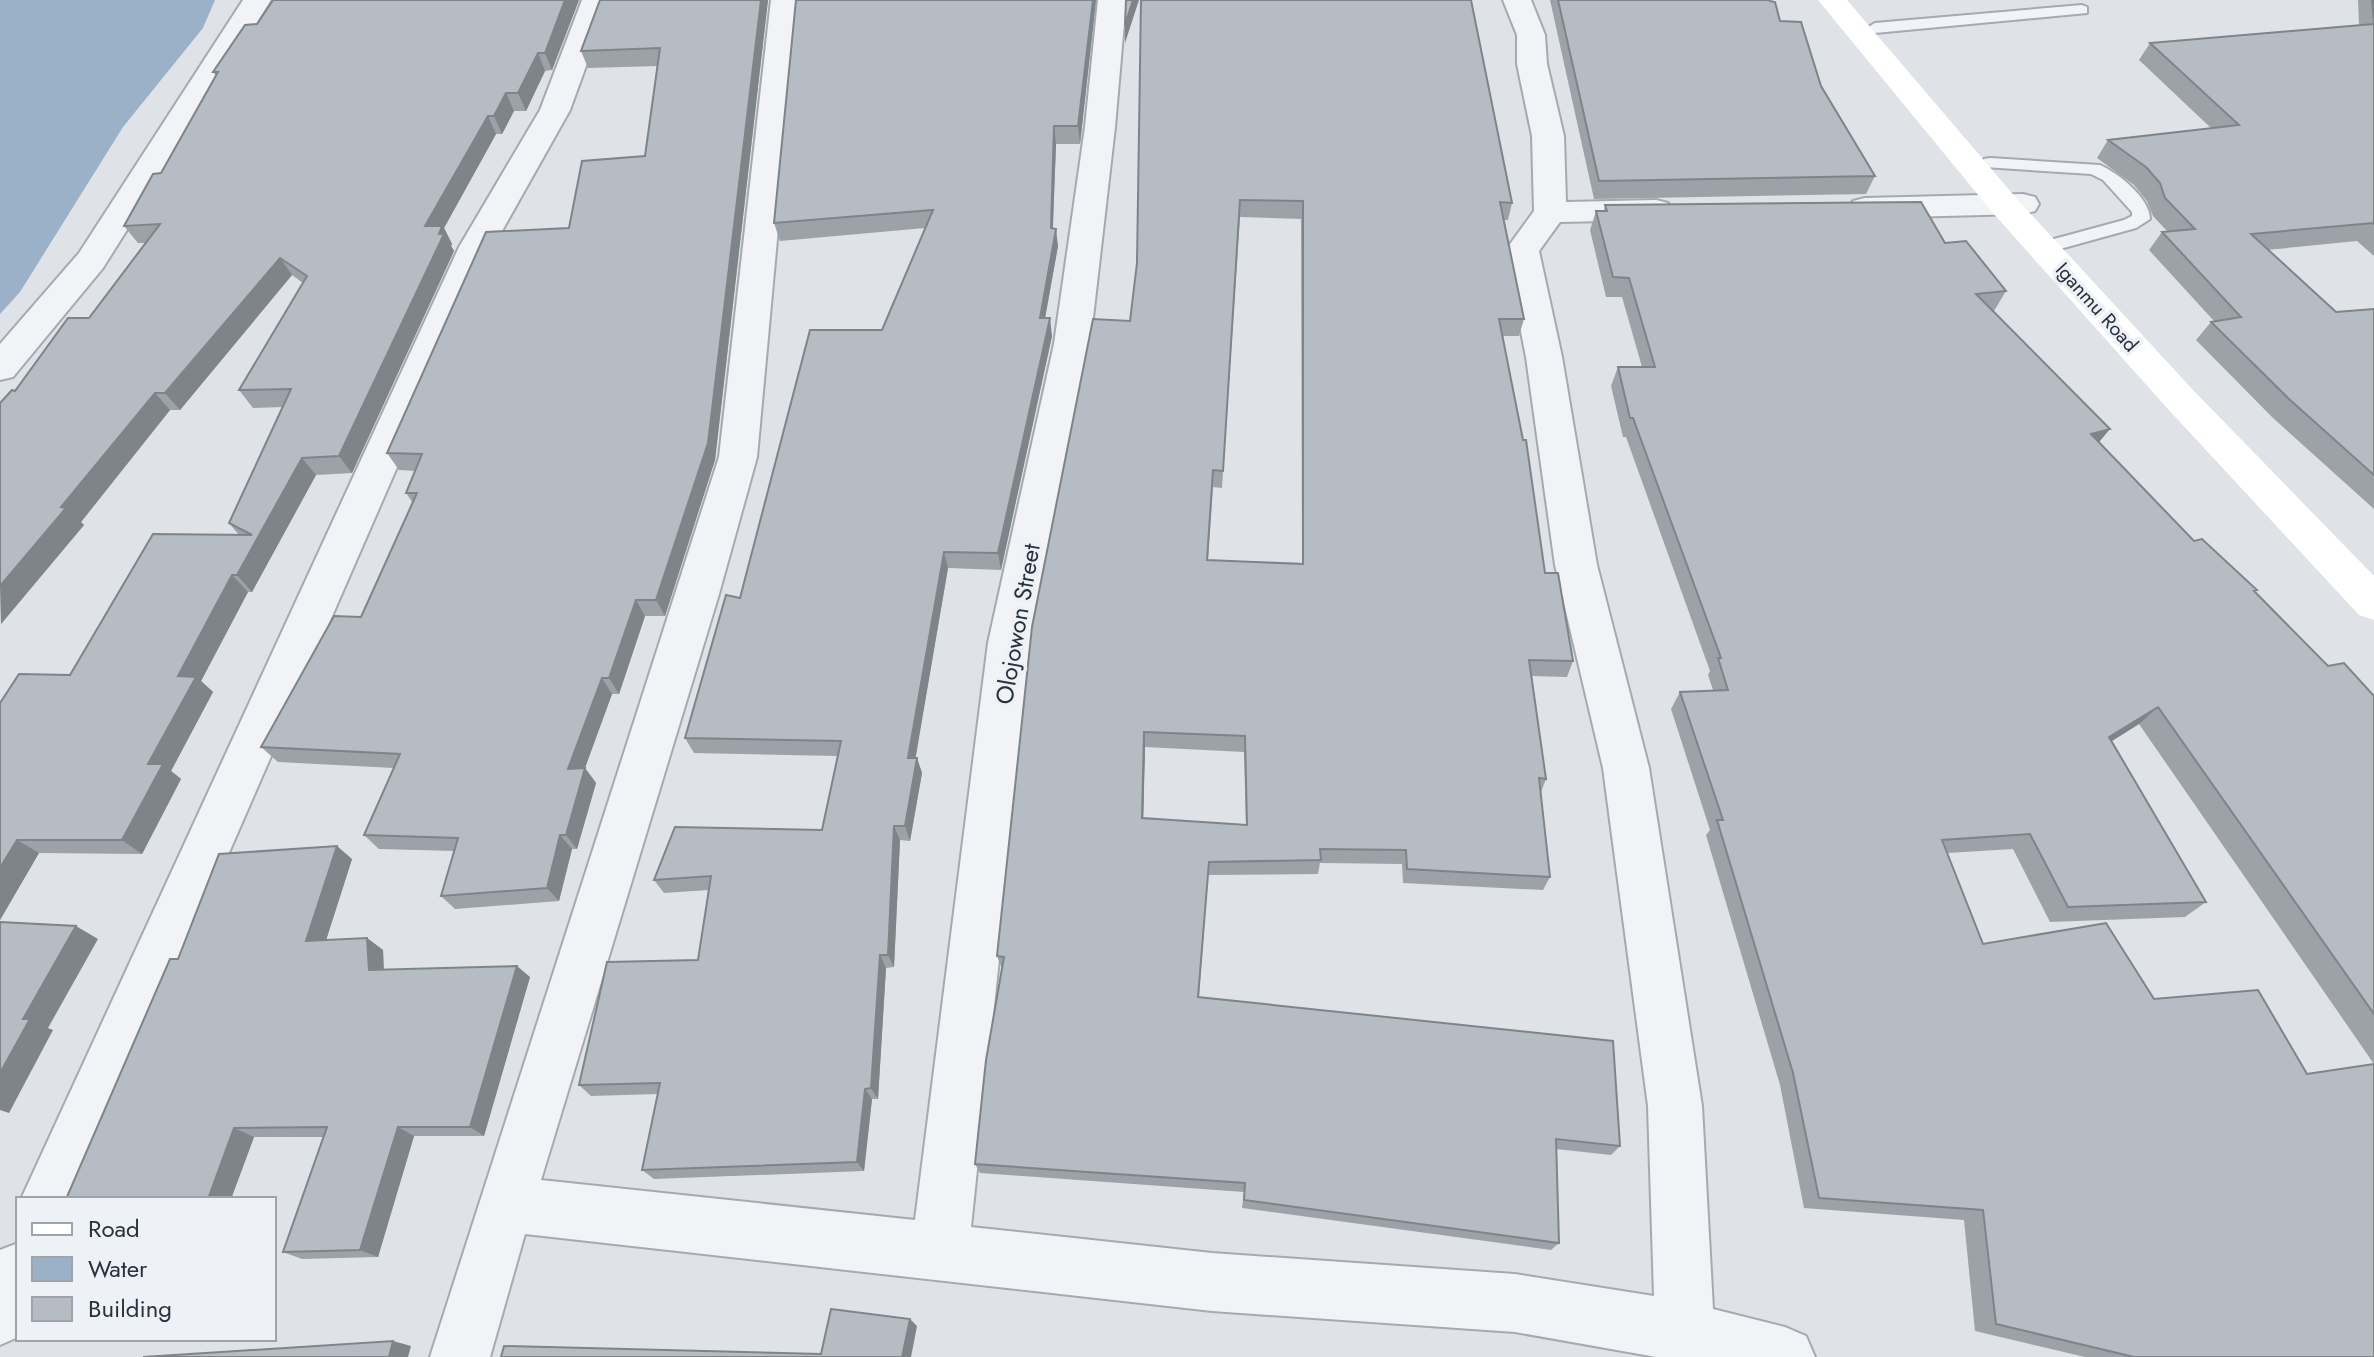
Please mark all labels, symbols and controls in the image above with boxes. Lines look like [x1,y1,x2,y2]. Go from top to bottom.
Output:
street label: Iganmu Road [2048,256,2145,359]
street label: Olojowon Street [986,541,1049,707]
legend [16,1197,276,1341]
text: Road [88,1211,140,1246]
text: Water [88,1251,148,1286]
text: Building [88,1291,172,1326]

